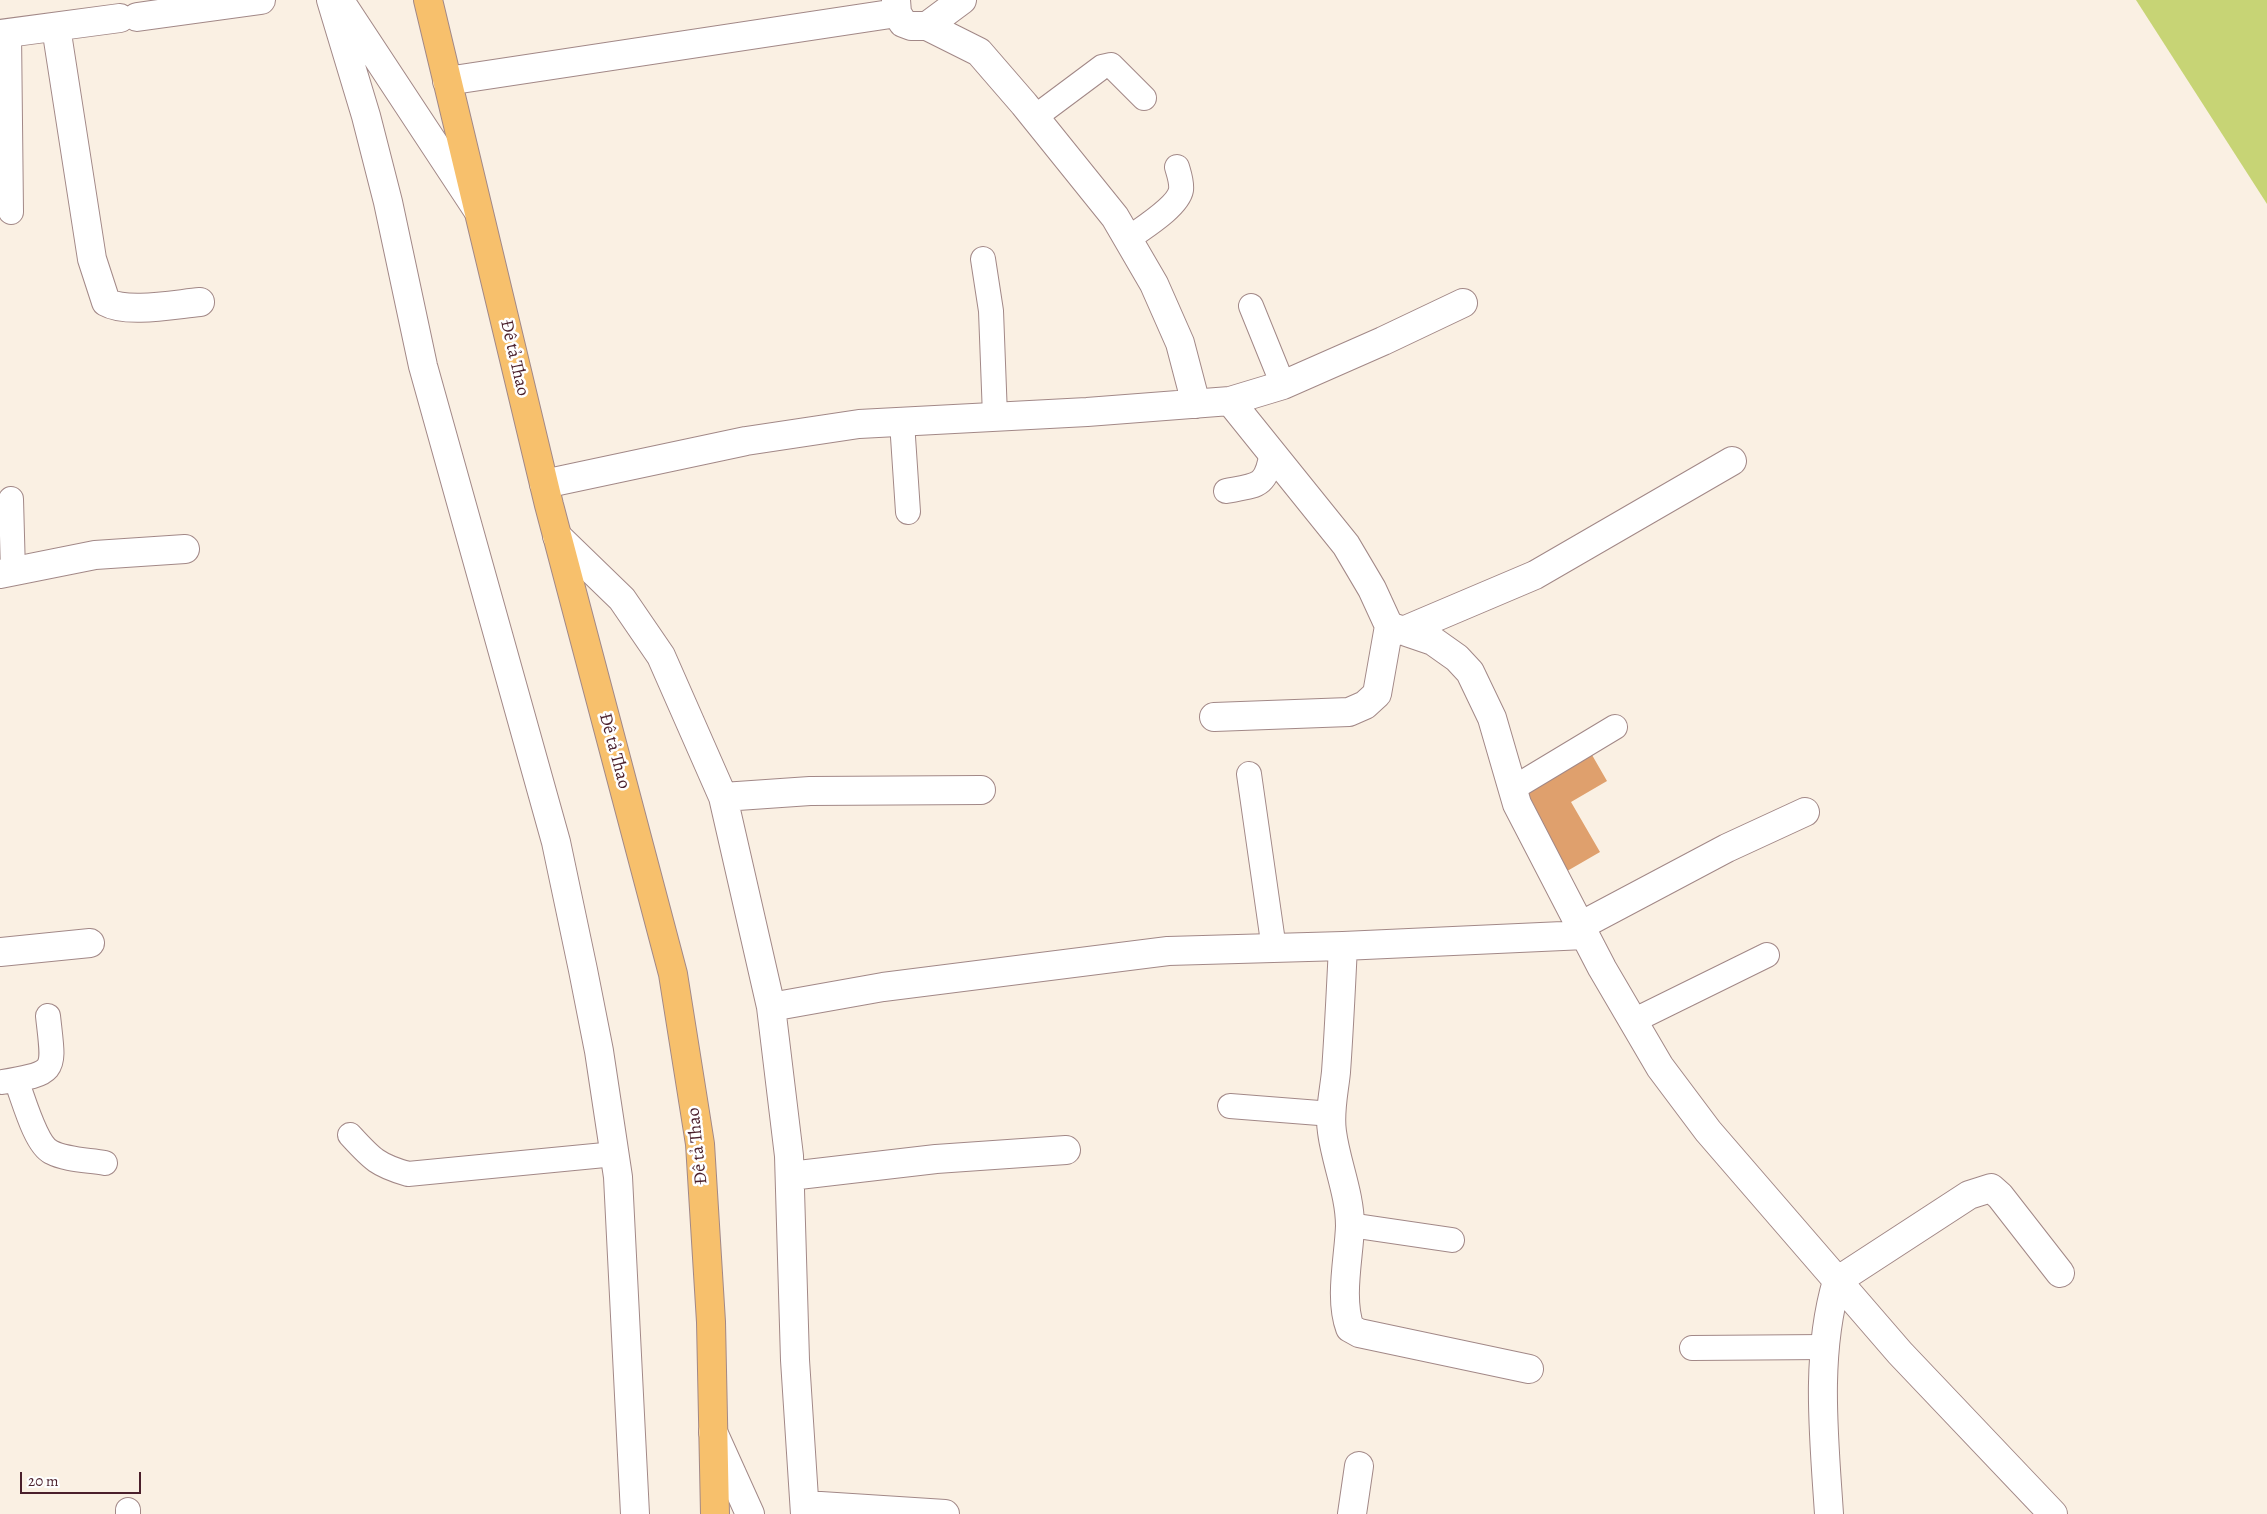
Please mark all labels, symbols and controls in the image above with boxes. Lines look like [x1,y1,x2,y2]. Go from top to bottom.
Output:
street label: Đê tả Thao [495,318,533,398]
street label: Đê tả Thao [594,711,634,791]
street label: Đê tả Thao [683,1106,713,1186]
scale bar [22,1462,144,1494]
text: 20 m [28,1471,59,1491]

